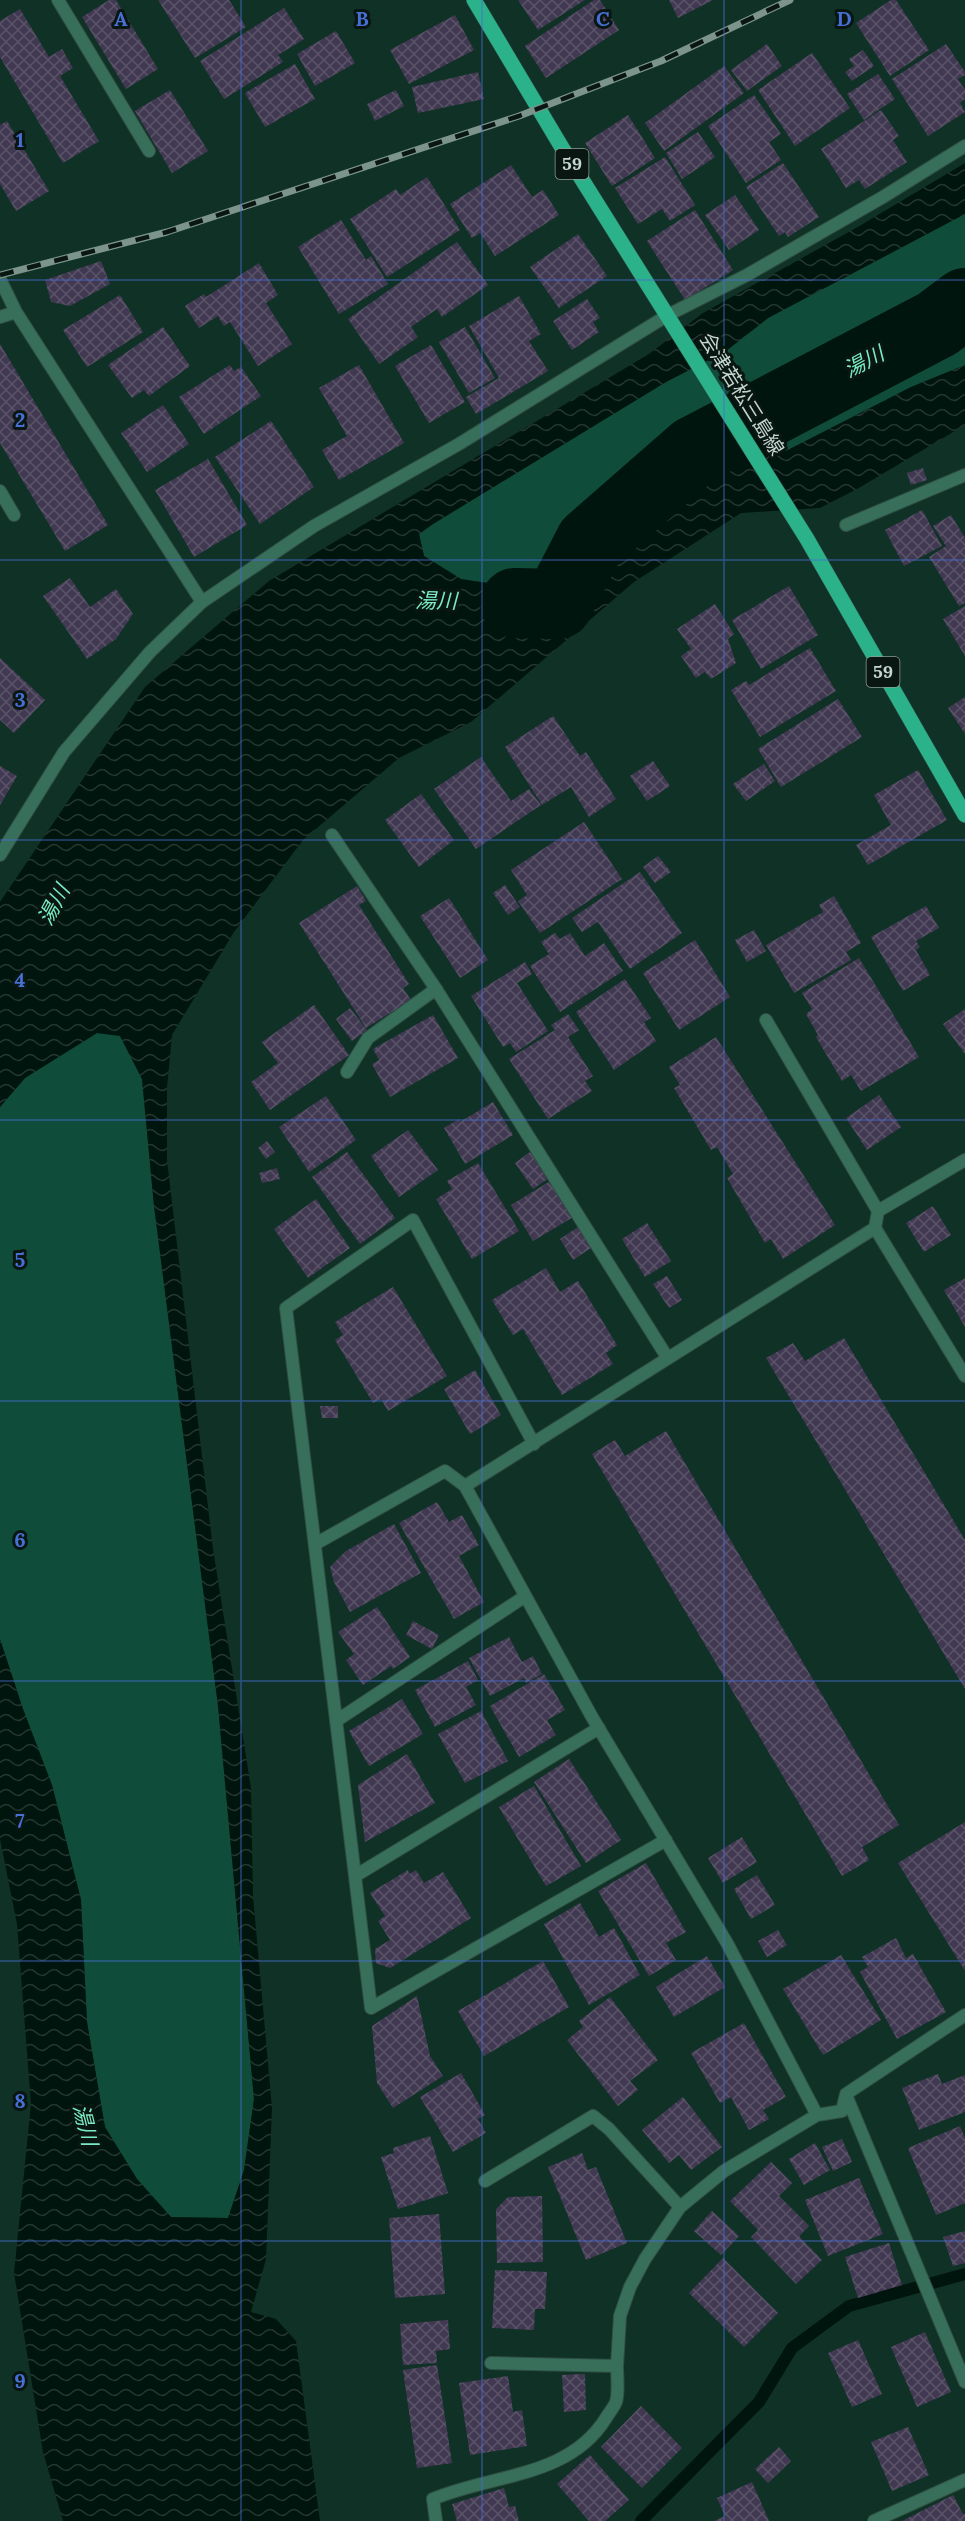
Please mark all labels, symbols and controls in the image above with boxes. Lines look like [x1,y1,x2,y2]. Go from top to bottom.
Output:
text: A [114,6,128,31]
text: B [355,6,369,31]
text: C [596,6,610,31]
text: D [836,6,852,31]
text: 1 [16,127,24,152]
road number: 59 [556,149,588,179]
street label: 会津若松三島線 [695,328,790,460]
water label: 湯川 [839,339,890,383]
text: 2 [15,407,25,432]
water label: 湯川 [415,587,459,614]
road number: 59 [866,657,900,687]
text: 3 [14,687,26,712]
water label: 湯川 [32,878,76,930]
text: 4 [15,967,26,992]
text: 5 [15,1247,26,1272]
text: 6 [14,1527,26,1552]
text: 7 [15,1808,25,1833]
text: 8 [14,2088,26,2113]
water label: 湯川 [67,2101,104,2150]
text: 9 [14,2368,26,2393]

